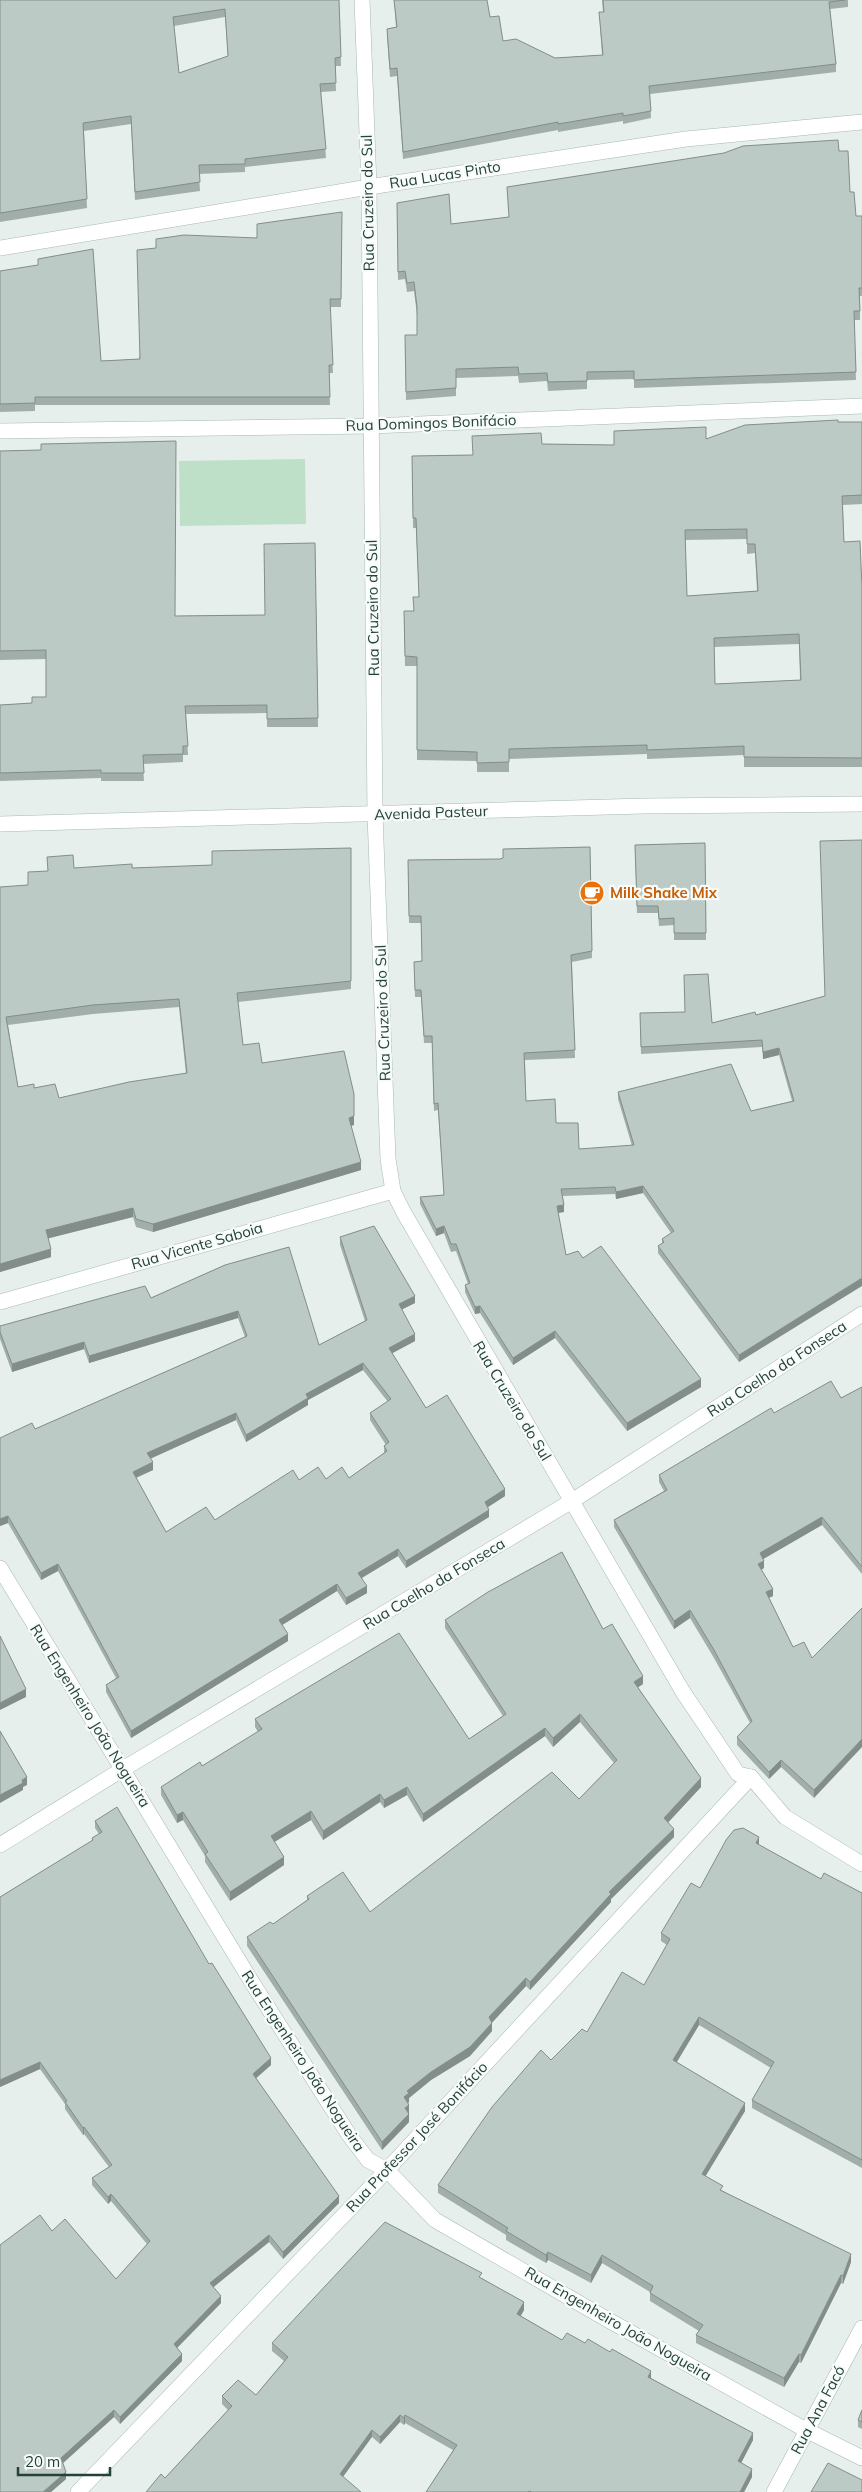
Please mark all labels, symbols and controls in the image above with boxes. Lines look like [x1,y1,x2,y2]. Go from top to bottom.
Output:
street label: Rua Cruzeiro do Sul [357,135,378,271]
street label: Rua Lucas Pinto [388,156,502,193]
street label: Rua Domingos Bonifácio [345,410,517,435]
street label: Rua Cruzeiro do Sul [362,540,383,676]
street label: Avenida Pasteur [374,801,489,824]
cafe icon: Milk Shake Mix [579,880,605,906]
place label: Milk Shake Mix [610,883,718,902]
street label: Rua Cruzeiro do Sul [371,944,394,1082]
street label: Rua Vicente Saboia [129,1218,265,1273]
street label: Rua Coelho da Fonseca [703,1316,850,1421]
street label: Rua Cruzeiro do Sul [469,1337,556,1464]
street label: Rua Coelho da Fonseca [359,1534,508,1634]
street label: Rua Engenheiro João Nogueira [26,1621,155,1811]
street label: Rua Engenheiro João Nogueira [238,1966,369,2155]
street label: Rua Professor José Bonifácio [342,2057,491,2216]
street label: Rua Engenheiro João Nogueira [521,2262,715,2385]
street label: Rua Ana Facó [786,2362,849,2457]
scale bar [18,2444,110,2476]
text: 20 m [25,2452,60,2471]

